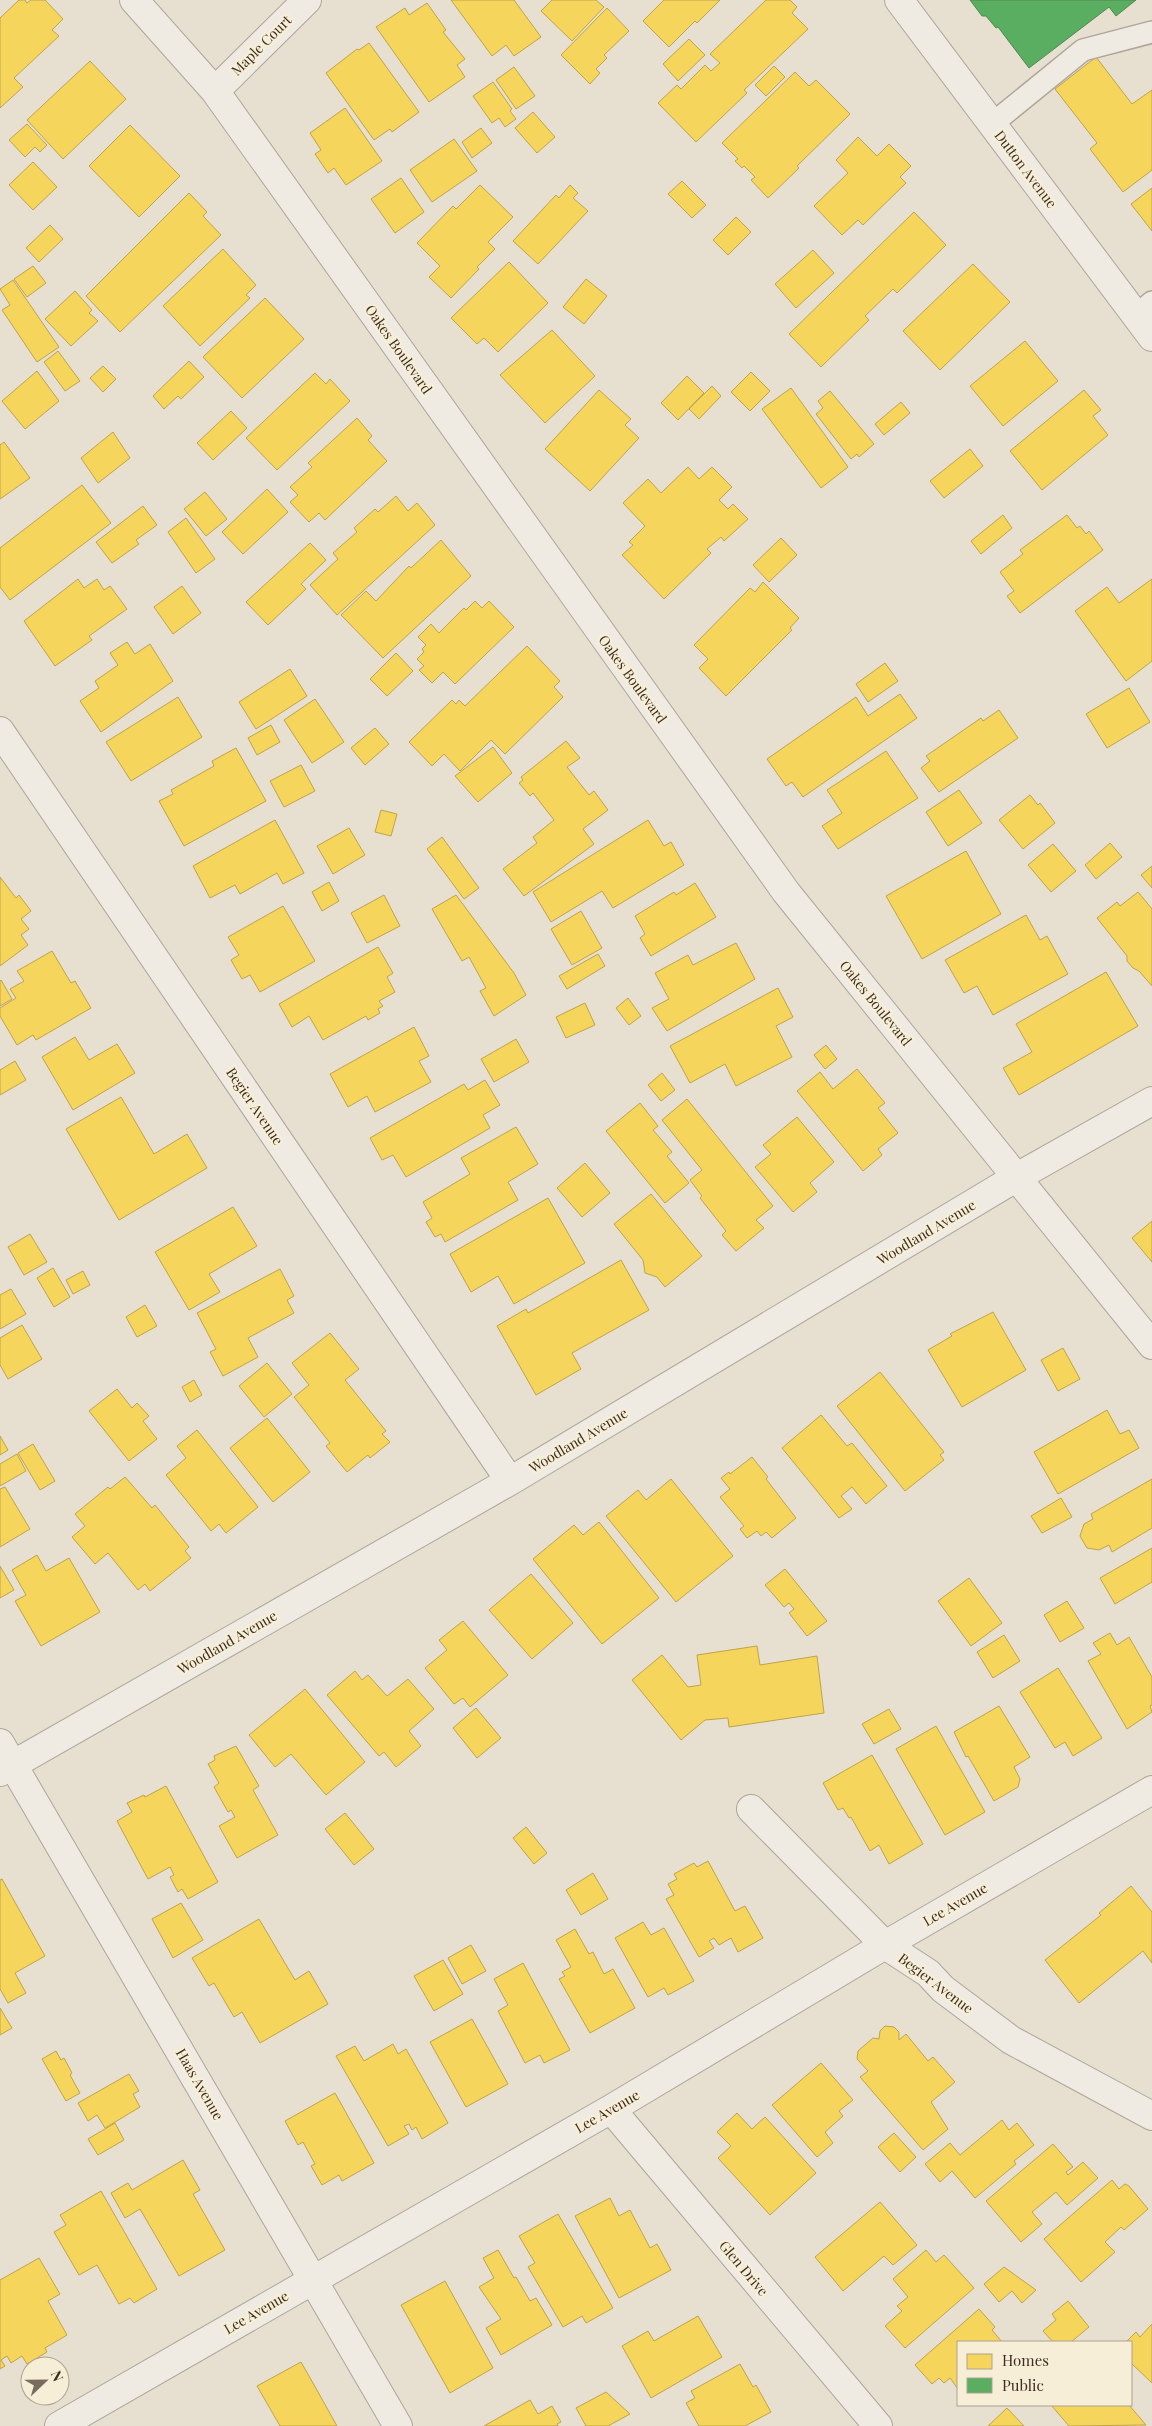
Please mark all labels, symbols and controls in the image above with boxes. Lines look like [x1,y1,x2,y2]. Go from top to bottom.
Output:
street label: Maple Court [227,10,296,79]
street label: Dutton Avenue [990,126,1062,212]
street label: Oakes Boulevard [361,301,437,397]
street label: Oakes Boulevard [595,631,671,727]
street label: Oakes Boulevard [836,956,916,1050]
street label: Begier Avenue [222,1064,288,1148]
street label: Woodland Avenue [872,1195,979,1269]
street label: Woodland Avenue [524,1403,631,1477]
street label: Woodland Avenue [173,1606,280,1679]
street label: Lee Avenue [919,1878,991,1930]
street label: Begier Avenue [895,1948,977,2018]
street label: Haas Avenue [172,2045,228,2123]
street label: Lee Avenue [571,2085,643,2137]
street label: Glen Drive [715,2236,773,2300]
street label: Lee Avenue [220,2286,292,2338]
legend [957,2341,1132,2406]
text: Homes [1002,2350,1049,2370]
north arrow [20,2356,70,2406]
text: N [47,2368,68,2384]
text: Public [1002,2375,1044,2395]

